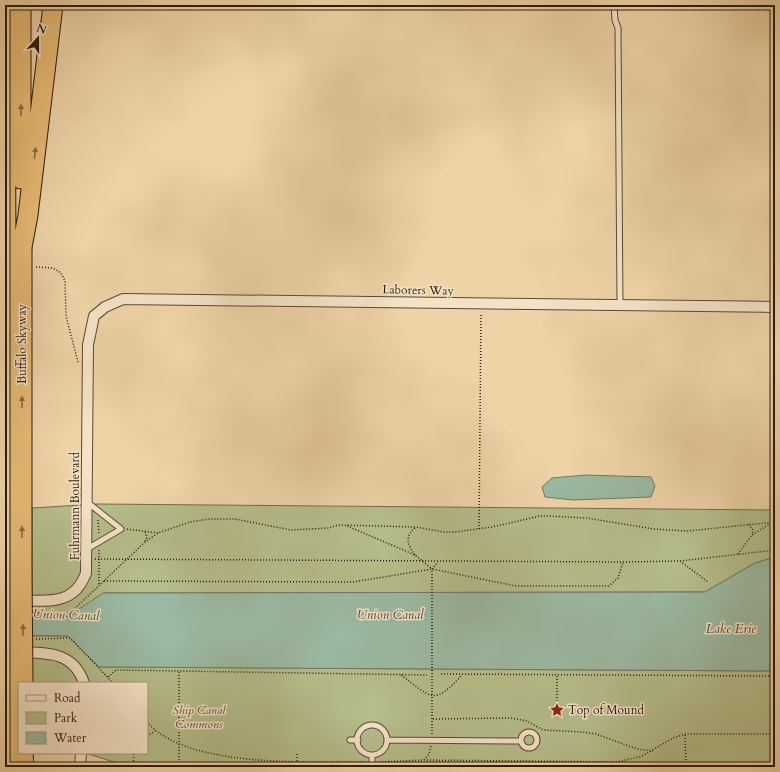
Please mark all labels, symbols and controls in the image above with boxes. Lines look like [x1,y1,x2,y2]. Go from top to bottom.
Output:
north arrow [18,18,58,58]
text: N [34,20,49,38]
one-way arrow [18,103,24,116]
one-way arrow [32,147,38,159]
street label: Laborers Way [382,281,455,299]
street label: Buffalo Skyway [14,303,30,384]
one-way arrow [19,395,25,408]
street label: Fuhrmann Boulevard [67,451,83,560]
one-way arrow [19,525,25,538]
water label: Union Canal [32,605,100,625]
water label: Union Canal [356,606,424,624]
water label: Lake Erie [706,620,757,638]
one-way arrow [20,623,26,636]
legend [18,682,148,754]
text: Road [54,690,81,706]
park label: Ship Canal Commons [172,702,226,732]
place icon: Top of Mound [549,702,565,718]
place label: Top of Mound [568,702,644,718]
text: Park [54,710,78,726]
text: Water [53,730,87,746]

